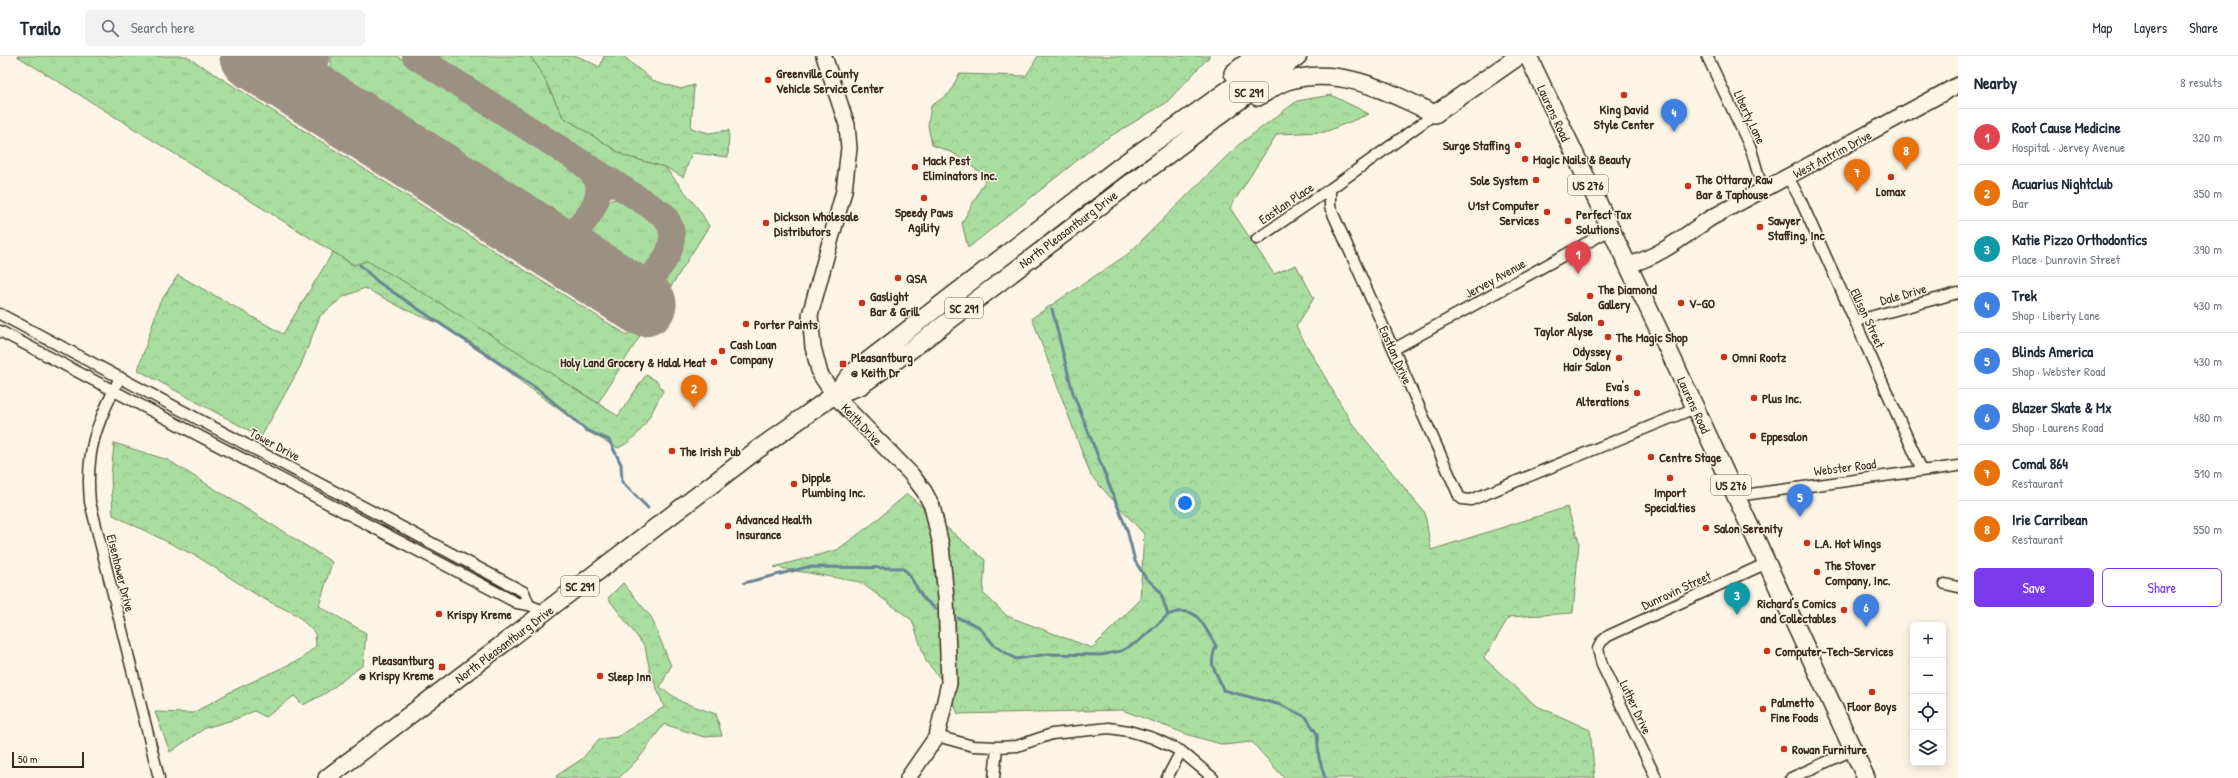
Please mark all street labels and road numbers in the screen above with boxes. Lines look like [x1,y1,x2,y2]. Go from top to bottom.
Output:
road number: SC 291 [1230,82,1268,102]
street label: Laurens Road [1533,82,1575,144]
street label: Liberty Lane [1730,87,1770,147]
street label: West Antrim Drive [1790,126,1874,182]
road number: US 276 [1568,175,1608,195]
street label: Eastlan Place [1255,178,1317,228]
street label: North Pleasantburg Drive [1015,186,1121,272]
street label: Jervey Avenue [1461,254,1529,302]
street label: Dale Drive [1878,279,1928,309]
street label: Ellison Street [1846,285,1890,351]
road number: SC 291 [945,298,983,318]
street label: Eastlan Drive [1375,323,1417,387]
street label: Laurens Road [1673,374,1715,436]
street label: Keith Drive [837,399,887,449]
street label: Tower Drive [247,423,303,465]
street label: Webster Road [1813,454,1877,480]
road number: US 276 [1711,475,1751,495]
street label: Eisenhower Drive [103,532,139,614]
street label: Dunrovin Street [1638,566,1714,614]
road number: SC 291 [561,576,599,596]
street label: North Pleasantburg Drive [451,601,557,687]
street label: Luther Drive [1616,677,1656,737]

